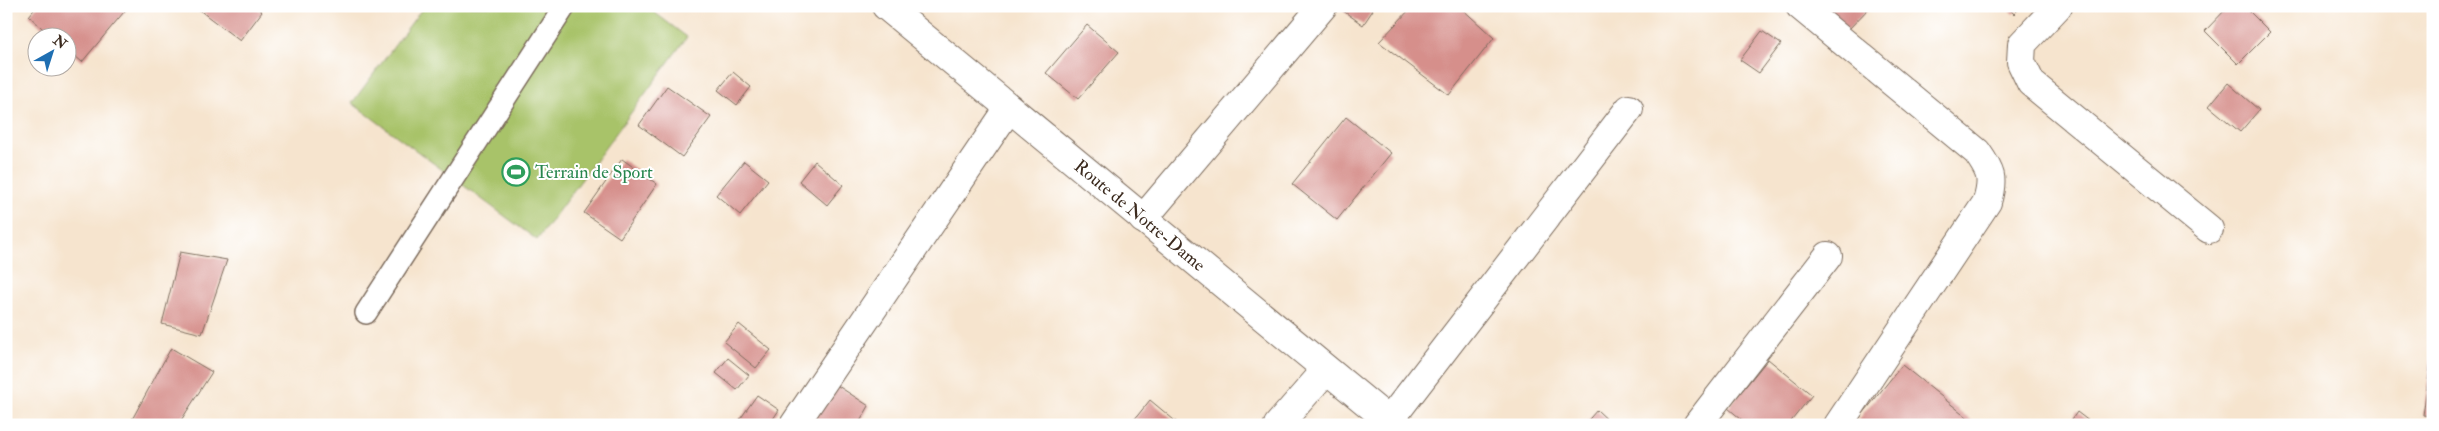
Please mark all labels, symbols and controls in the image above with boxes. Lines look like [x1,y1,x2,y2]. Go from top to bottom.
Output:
north arrow [28,28,78,78]
text: N [49,31,70,53]
street label: Route de Notre-Dame [1069,155,1210,277]
sports icon: Terrain de Sport [501,157,531,187]
place label: Terrain de Sport [535,161,653,184]

